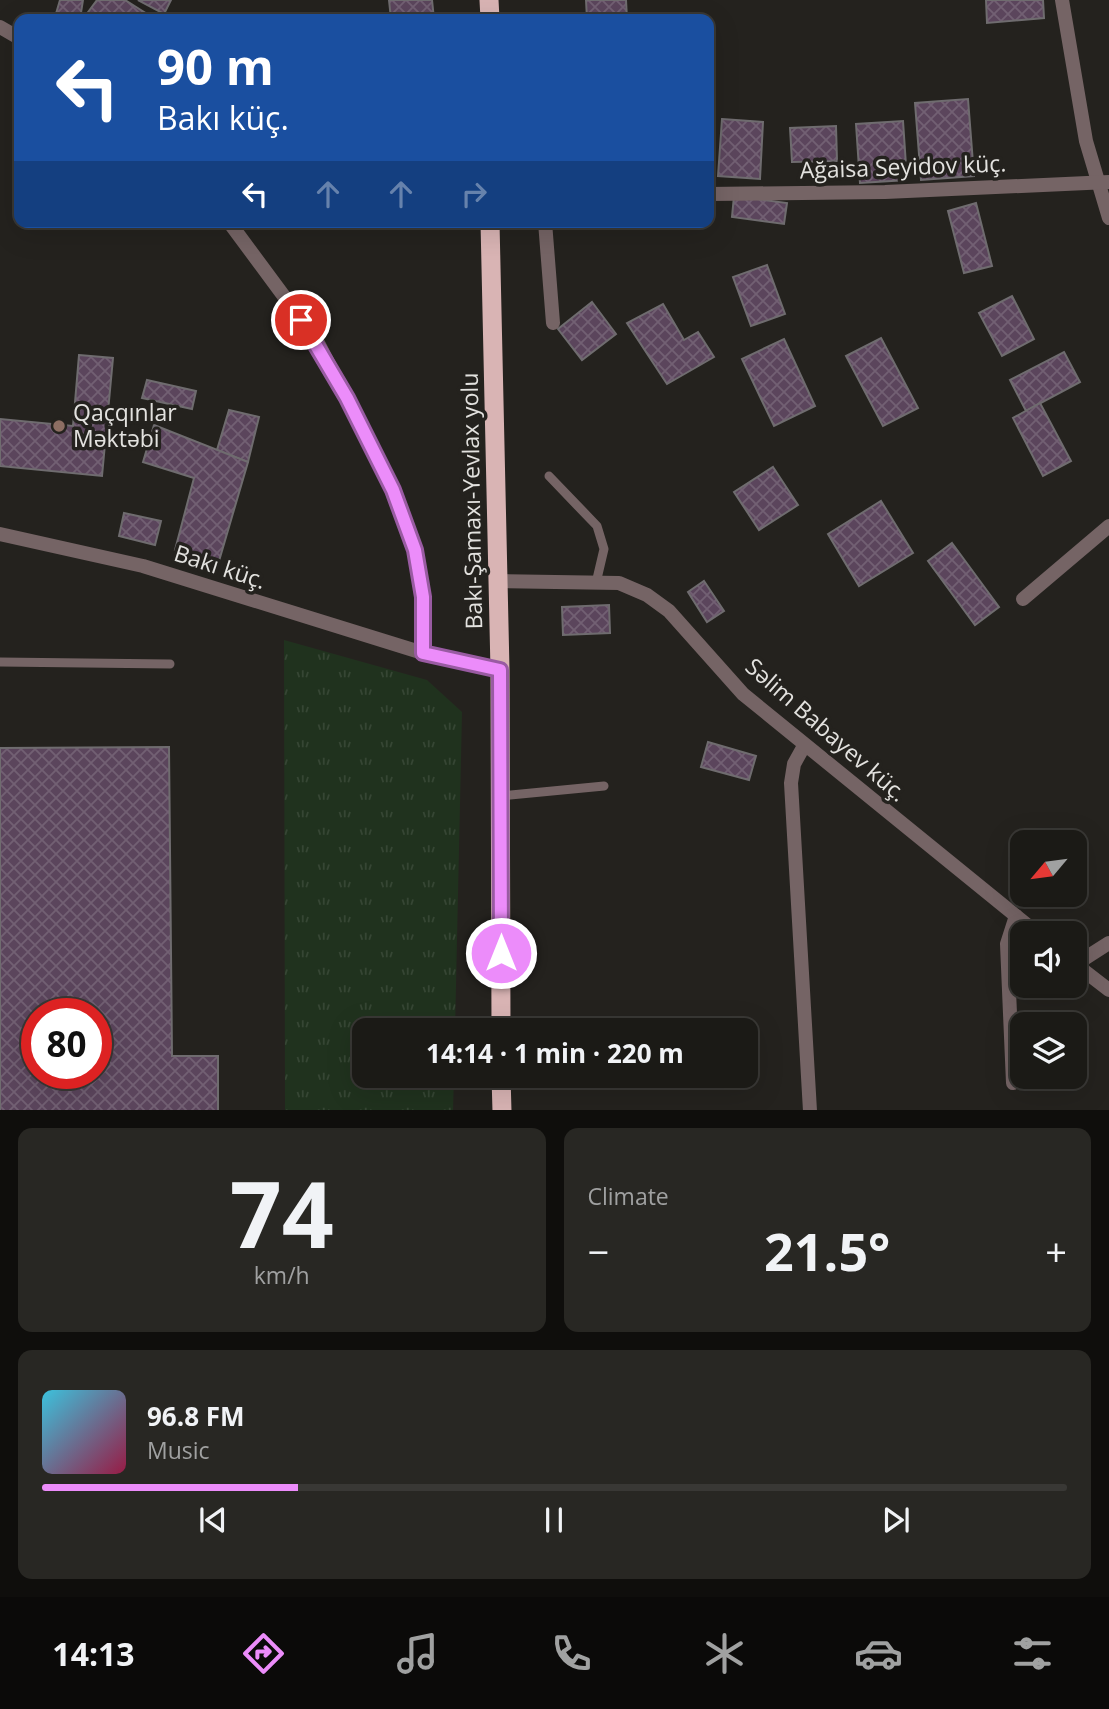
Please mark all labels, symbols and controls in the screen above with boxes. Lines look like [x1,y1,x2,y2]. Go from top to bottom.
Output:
text: 90 m [157,33,274,99]
icon: left [42,42,133,133]
text: Bakı küç. [157,96,289,139]
street label: Ağaisa Seyidov küç. [799,146,1007,186]
icon: left [236,175,274,213]
icon: ahead [309,175,347,213]
icon: ahead [382,175,420,213]
icon: right [455,175,493,213]
pin [271,290,331,350]
icon: arrive [282,301,320,339]
street label: Bakı-Şamaxı-Yevlax yolu [453,372,489,630]
place label: Qaçqınlar Məktəbi [73,396,177,454]
marker: Qaçqınlar Məktəbi [51,418,67,434]
street label: Bakı küç. [170,536,270,596]
street label: Səlim Babayev küç. [739,650,914,808]
north arrow [1010,830,1087,906]
map controls [1010,830,1087,1089]
position arrow [464,916,538,990]
button: sound [1010,921,1087,998]
speed limit sign: 80 [21,998,112,1089]
button: layers [1010,1012,1087,1089]
text: 14:14 · 1 min · 220 m [426,1035,684,1071]
text: 74 [230,1151,334,1275]
text: Climate [588,1180,669,1212]
text: 21.5° [764,1215,890,1286]
text: − [588,1225,609,1277]
text: + [1045,1225,1067,1277]
text: km/h [254,1259,310,1291]
text: 96.8 FM [147,1398,245,1434]
text: Music [147,1434,210,1466]
icon: previous [194,1501,232,1539]
icon: pause [535,1501,573,1539]
icon: next [877,1501,915,1539]
icon: directions [239,1629,288,1678]
icon: music [393,1629,442,1678]
icon: phone [547,1629,596,1678]
icon: climate [700,1629,749,1678]
icon: car [854,1629,903,1678]
icon: filters [1008,1629,1057,1678]
text: 14:13 [52,1632,135,1675]

